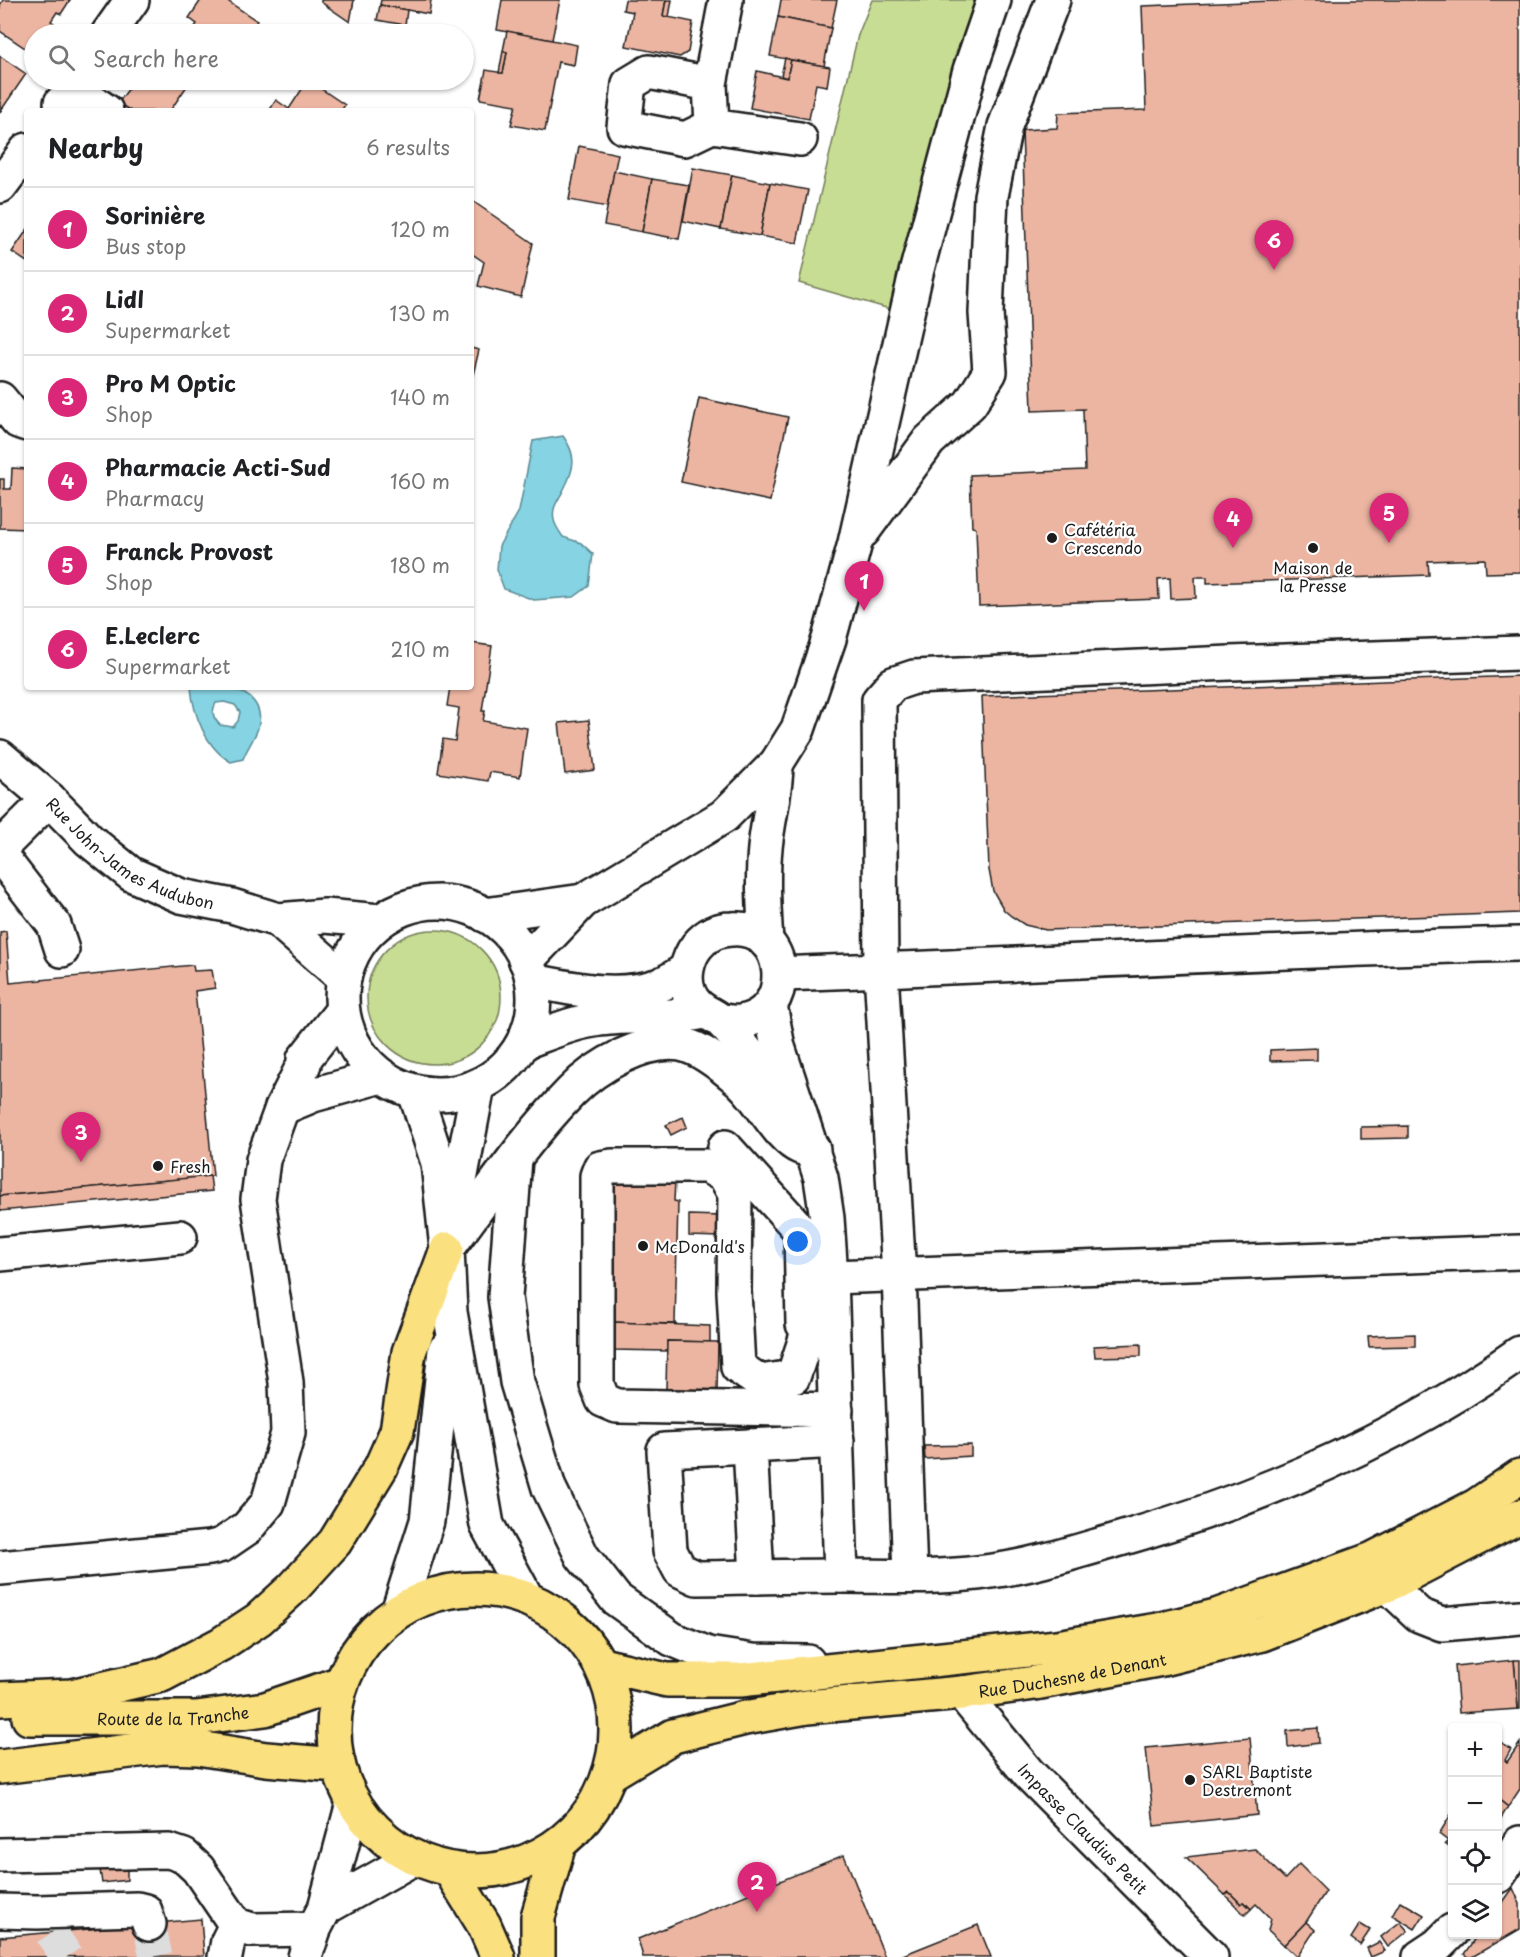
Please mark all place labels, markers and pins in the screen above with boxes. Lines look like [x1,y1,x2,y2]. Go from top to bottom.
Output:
pin: 6 [1254,220,1294,270]
pin: 5 [1370,494,1408,543]
pin: 4 [1214,498,1252,548]
place label: Cafétéria Crescendo [1064,517,1142,559]
marker: Cafétéria Crescendo [1045,531,1059,545]
marker: Maison de la Presse [1306,541,1320,555]
place label: Maison de la Presse [1273,555,1353,597]
pin: 1 [844,562,884,611]
pin: 3 [62,1112,100,1162]
place label: Fresh [170,1154,210,1178]
marker: Fresh [151,1159,165,1173]
place label: McDonald's [655,1234,745,1258]
marker: McDonald's [636,1239,650,1253]
place label: SARL Baptiste Destremont [1202,1759,1313,1801]
marker: SARL Baptiste Destremont [1183,1773,1197,1787]
pin: 2 [738,1862,777,1912]

